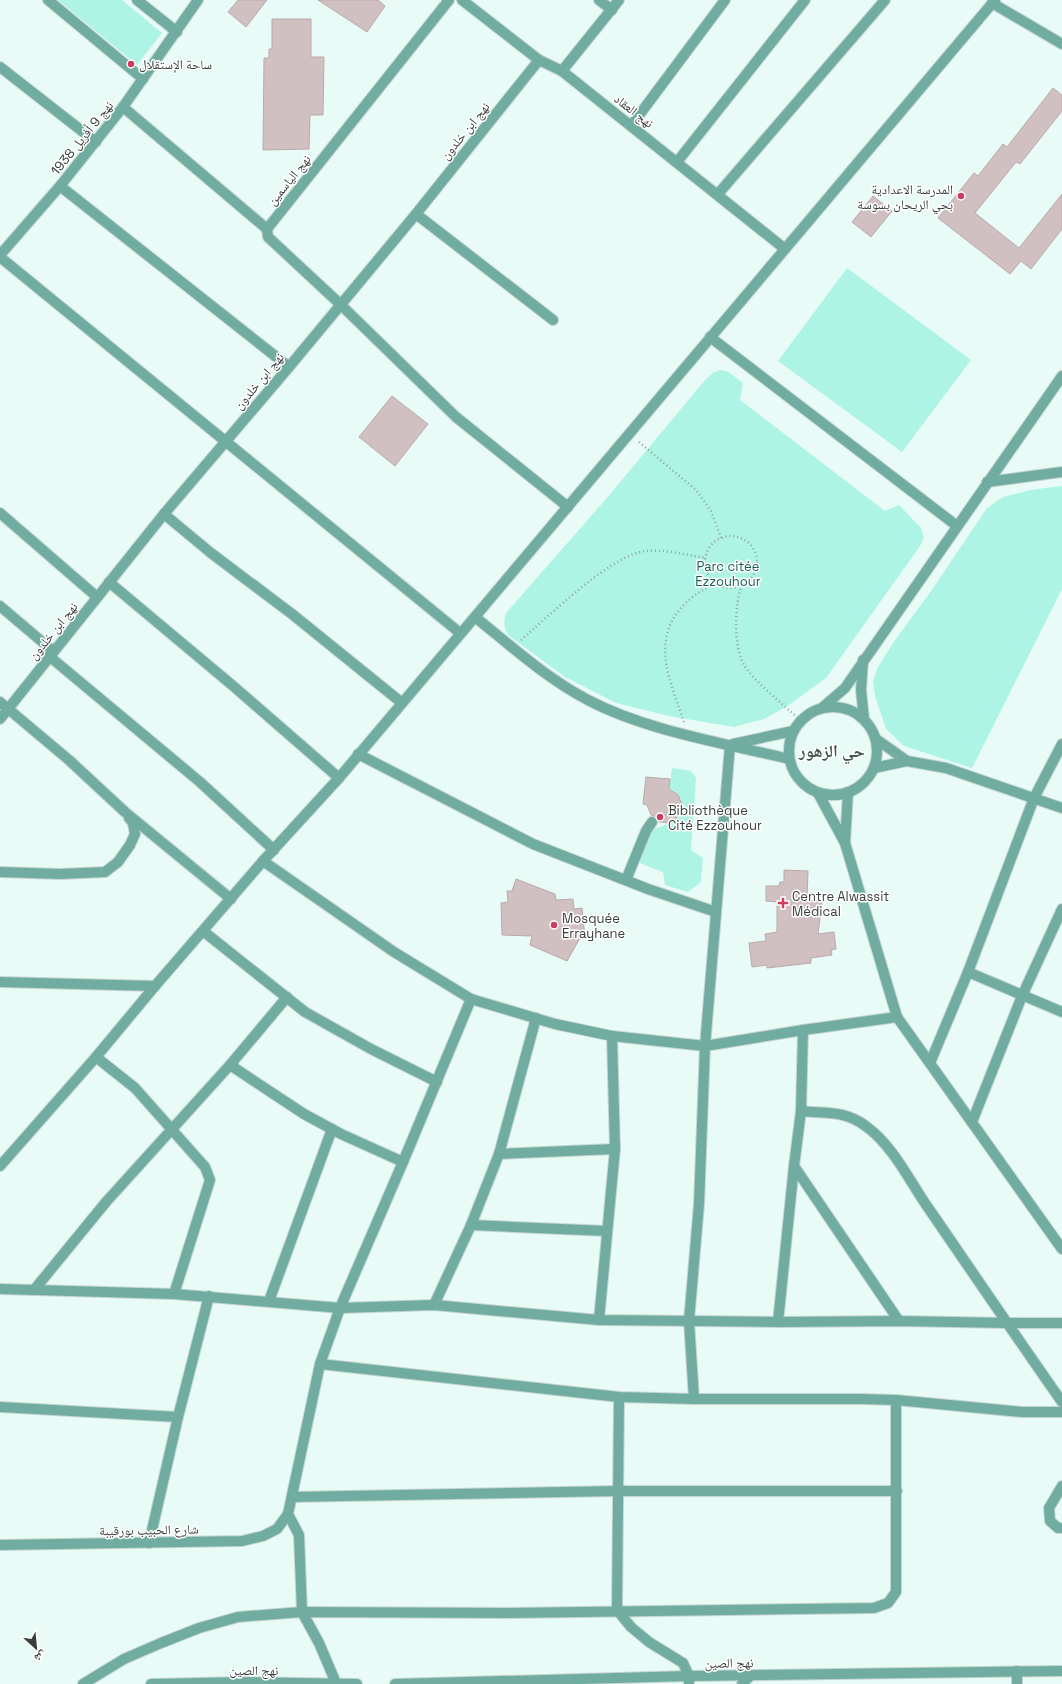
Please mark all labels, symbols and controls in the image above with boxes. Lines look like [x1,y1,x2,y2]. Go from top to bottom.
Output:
place label: ساحة اﻹستقلال [139,56,212,73]
marker: ساحة اﻹستقلال [126,59,136,69]
street label: نهج العقاد [610,90,657,132]
street label: نهج 9 أفريل 1938 [47,97,118,179]
street label: نهج ابن خلدون [437,99,494,164]
street label: نهج الياسمين [263,151,315,210]
place label: المدرسة الاعدادية بحي الريحان بسوسة [857,181,953,215]
marker: المدرسة الاعدادية بحي الريحان بسوسة [956,191,966,201]
street label: نهج ابن خلدون [230,349,289,414]
park label: Parc citée Ezzouhour [695,558,761,590]
street label: نهج ابن خلدون [25,599,82,664]
district label: حي الزهور [798,740,865,765]
place label: Bibliothèque Cité Ezzouhour [668,802,762,834]
marker: Bibliothèque Cité Ezzouhour [655,812,665,822]
place label: Centre Alwassit Médical [792,888,889,920]
marker: Centre Alwassit Médical [777,897,789,909]
place label: Mosquée Errayhane [562,910,625,942]
marker: Mosquée Errayhane [549,920,559,930]
street label: شارع الحبيب بورقيبة [99,1521,199,1540]
north arrow [16,1628,56,1668]
text: ش [31,1647,49,1666]
street label: نهج الصين [704,1654,754,1673]
street label: نهج الصين [230,1662,278,1680]

